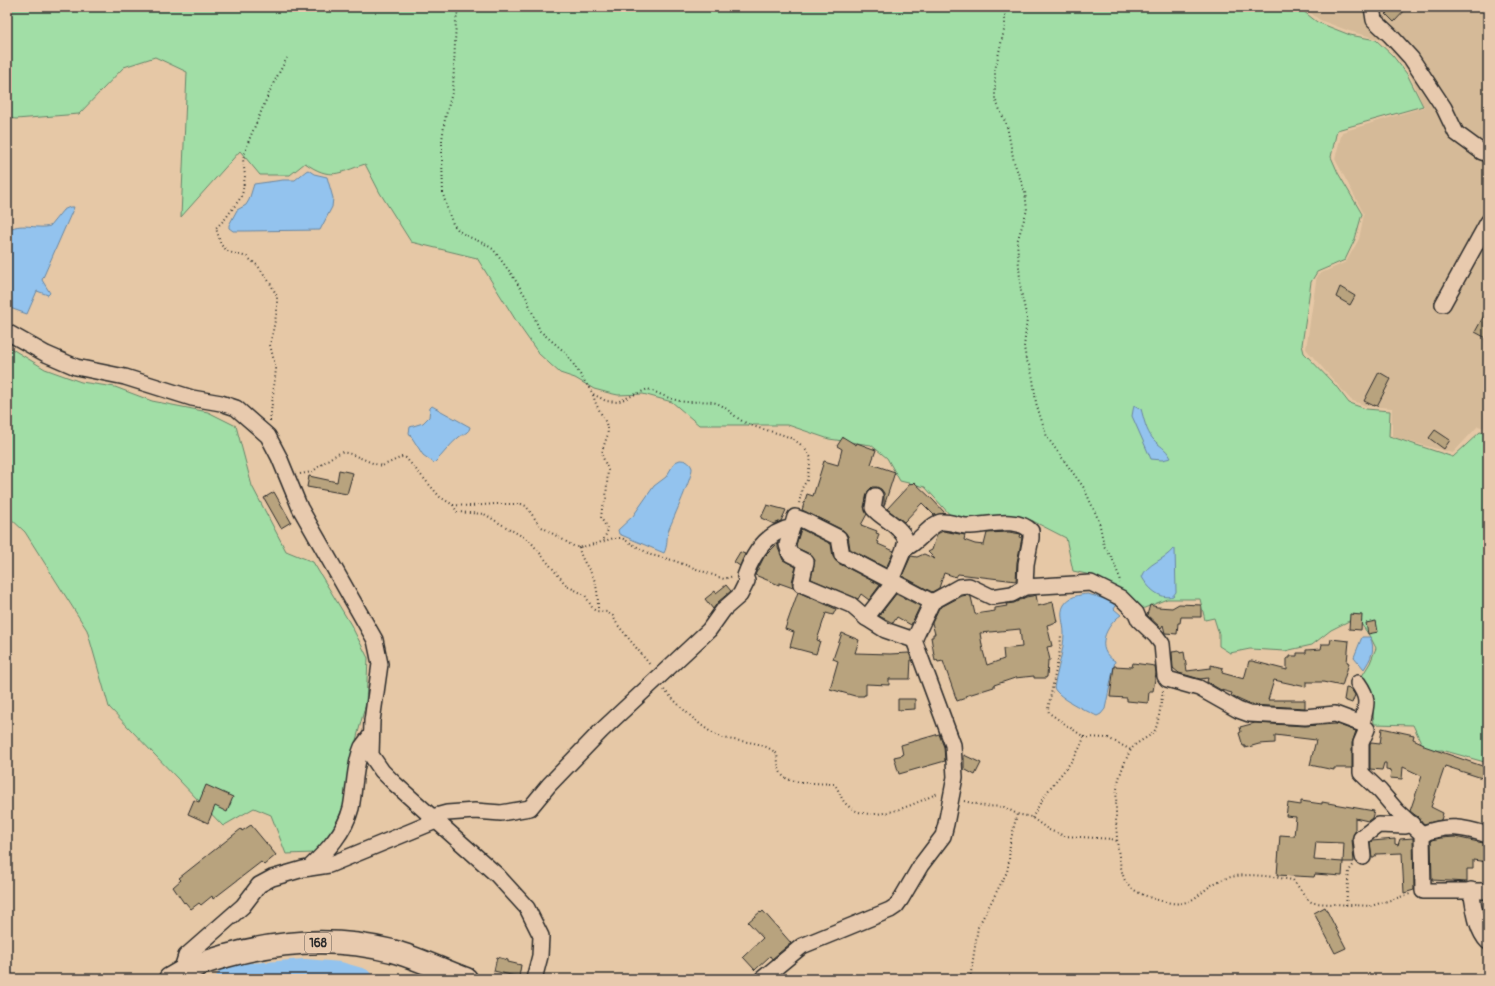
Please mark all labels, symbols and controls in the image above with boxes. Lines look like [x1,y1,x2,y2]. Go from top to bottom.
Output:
road number: 168 [305,933,331,953]

